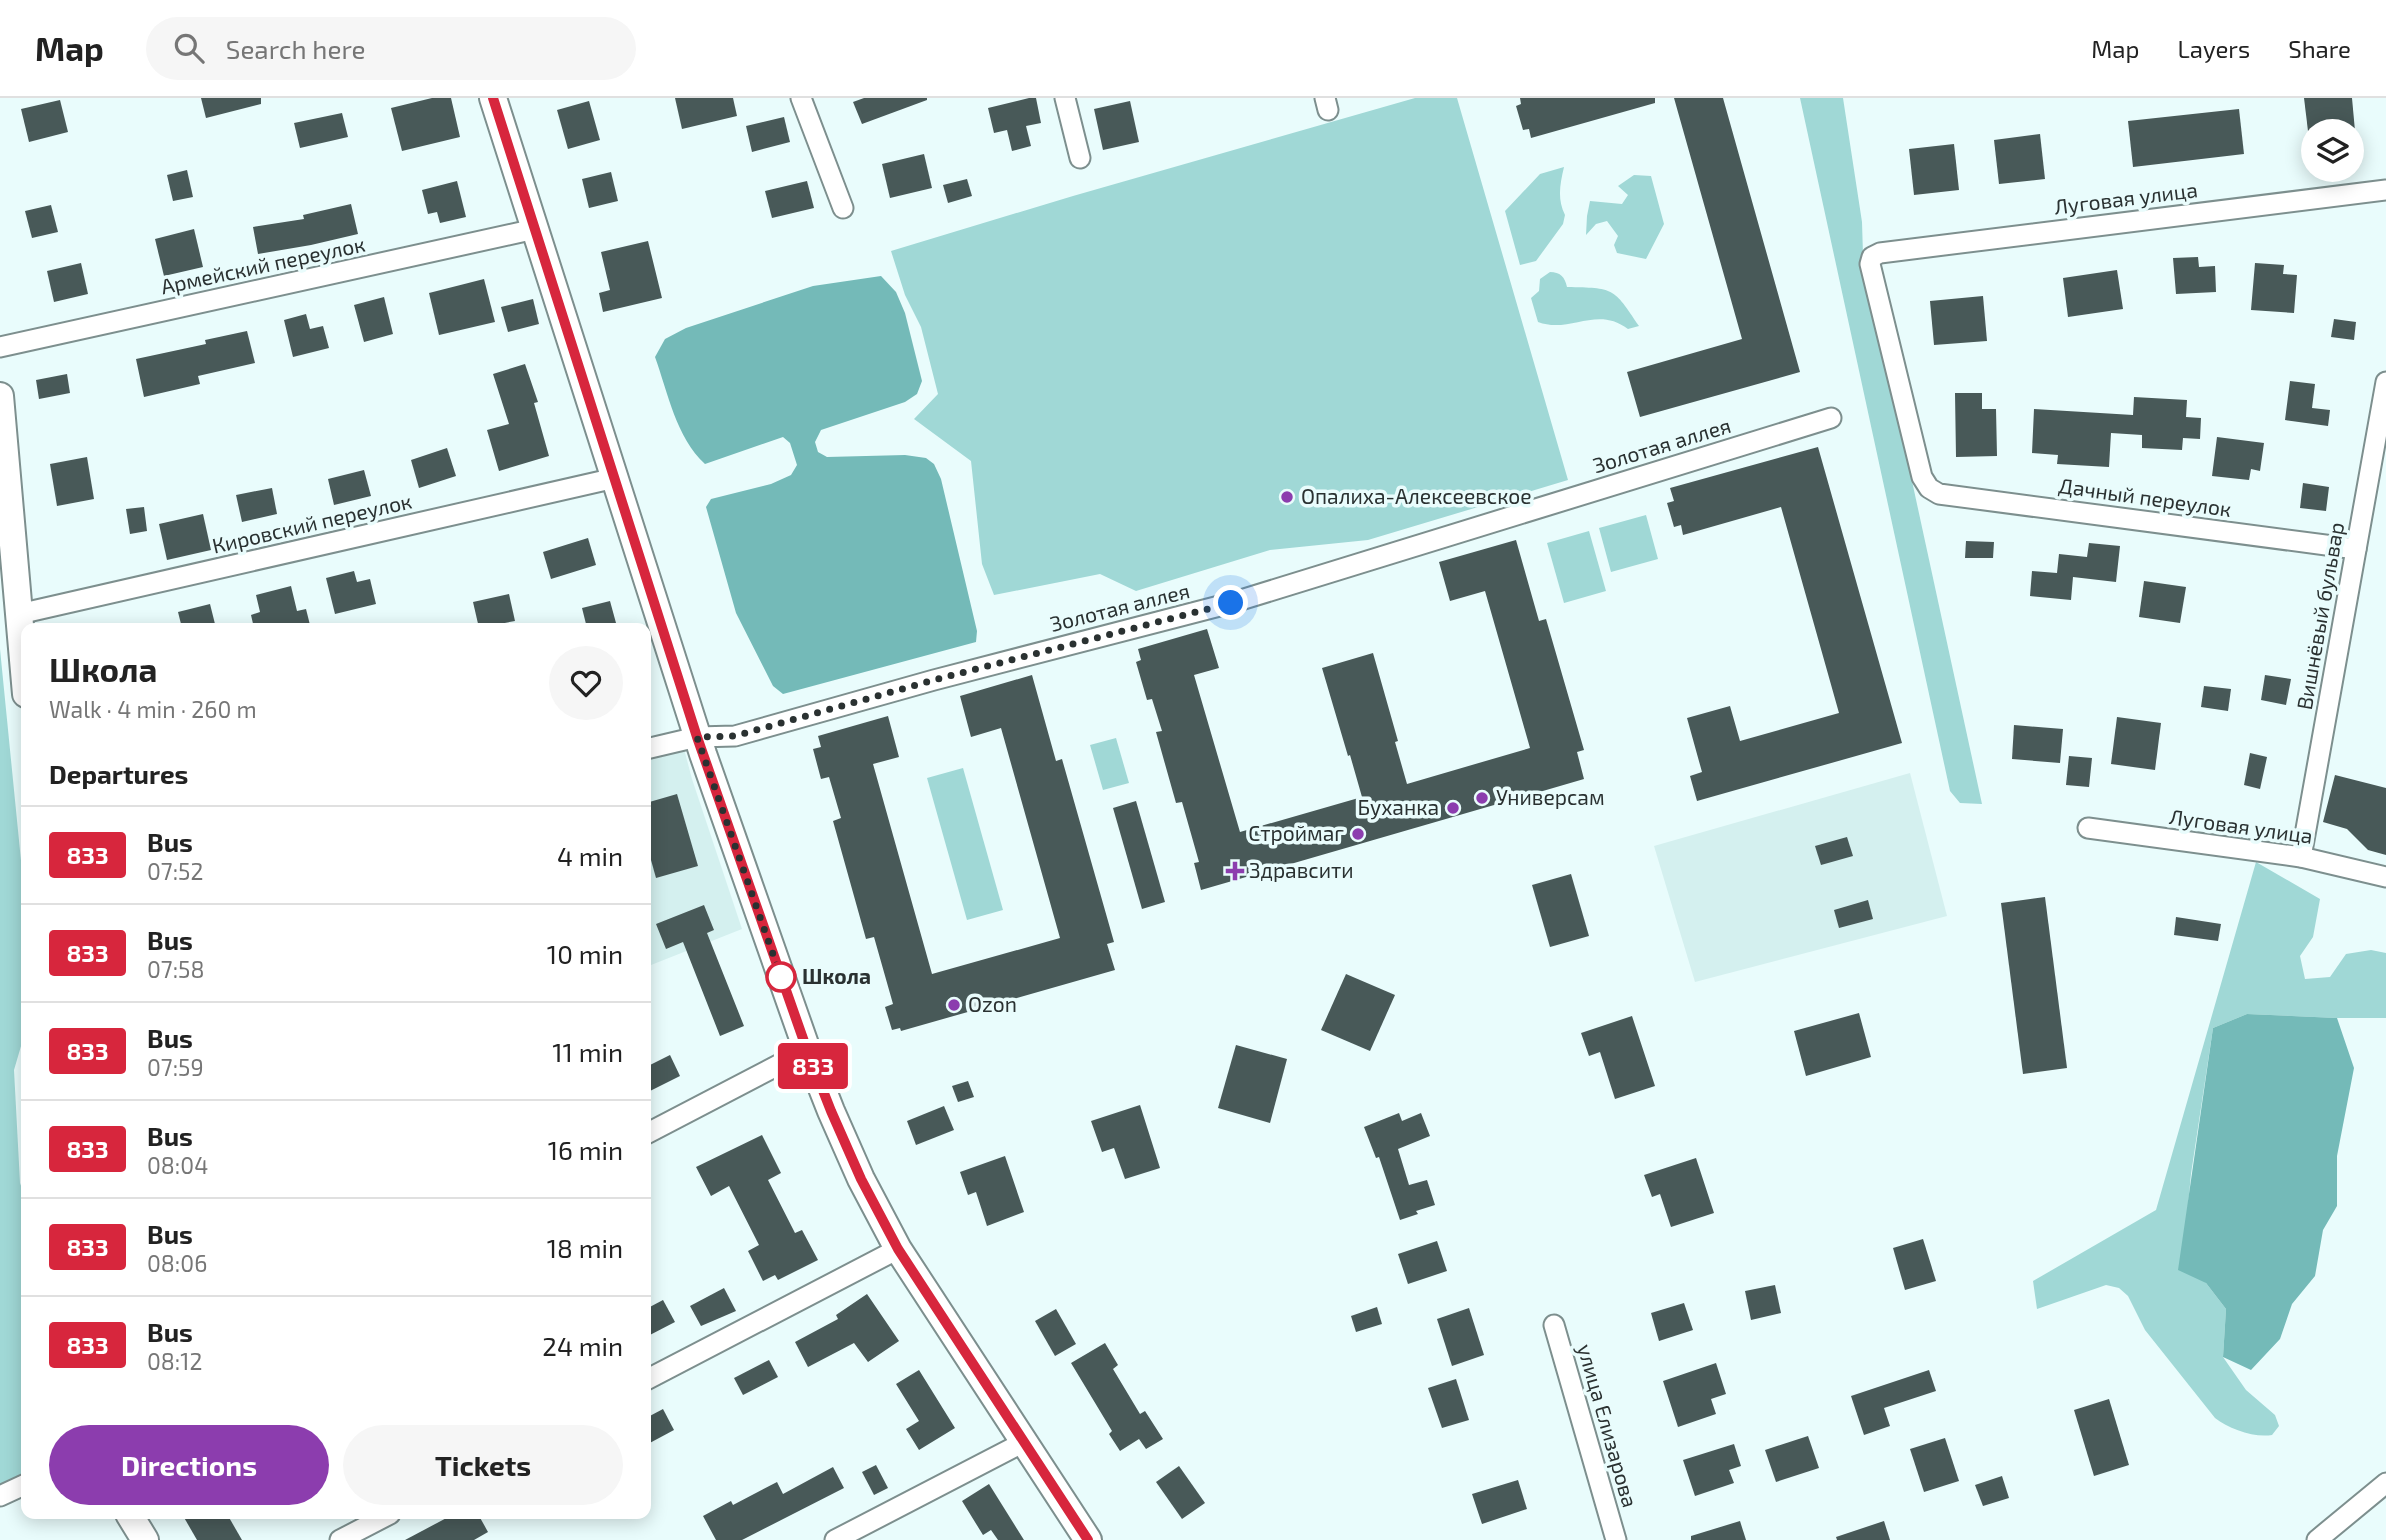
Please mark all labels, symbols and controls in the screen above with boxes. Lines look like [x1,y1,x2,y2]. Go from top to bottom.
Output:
search box [146,17,636,80]
text: Map [35,28,104,68]
icon: search [170,29,208,67]
text: Search here [226,33,365,64]
text: Map [2091,34,2139,63]
text: Layers [2177,34,2250,63]
text: Share [2288,34,2351,63]
map controls [2301,119,2364,182]
button: layers [2301,119,2364,182]
street label: Луговая улица [2053,176,2199,220]
street label: Армейский переулок [158,231,367,299]
street label: Золотая аллея [1590,412,1734,477]
street label: Дачный переулок [2057,472,2233,522]
place label: Опалиха-Алексеевское [1301,483,1532,508]
street label: Кировский переулок [209,487,414,559]
marker: Опалиха-Алексеевское [1279,489,1295,505]
street label: Вишнёвый бульвар [2291,520,2349,712]
street label: Золотая аллея [1047,577,1192,636]
your location [1213,585,1248,620]
button: heart [549,646,623,720]
text: Школа [49,649,157,689]
text: Walk · 4 min · 260 m [49,695,257,723]
text: Departures [49,758,188,789]
place label: Универсам [1496,784,1605,809]
marker: Универсам [1474,790,1490,806]
place label: Буханка [1358,794,1439,820]
marker: Буханка [1445,800,1461,816]
street label: Луговая улица [2168,803,2314,849]
place label: Строймаг [1248,820,1344,845]
text: Bus [147,826,193,857]
marker: Строймаг [1350,826,1366,842]
text: 833 [66,840,109,869]
text: 4 min [557,840,623,871]
text: 07:52 [147,857,203,885]
place label: Здравсити [1249,857,1354,882]
marker: Здравсити [1227,863,1243,879]
text: Bus [147,924,193,955]
text: 833 [66,938,109,967]
text: 10 min [547,938,623,969]
text: 07:58 [147,955,204,983]
marker: Школа [766,962,796,992]
place label: Школа [802,963,871,988]
place label: Ozon [968,991,1017,1016]
marker: Ozon [946,997,962,1013]
text: Bus [147,1022,193,1053]
text: 833 [66,1036,109,1065]
text: 11 min [552,1036,623,1067]
line badge: 833 [773,1043,853,1089]
text: 833 [792,1051,834,1080]
text: 07:59 [147,1053,204,1081]
text: Bus [147,1120,193,1151]
text: 833 [66,1134,109,1163]
text: 16 min [548,1134,623,1165]
text: 08:04 [147,1151,208,1179]
text: Bus [147,1218,193,1249]
text: 833 [66,1232,109,1261]
text: 18 min [547,1232,623,1263]
text: 08:06 [147,1249,207,1277]
text: Bus [147,1316,193,1347]
text: 833 [66,1330,109,1359]
text: 24 min [542,1330,623,1361]
street label: улица Елизарова [1572,1341,1644,1510]
text: 08:12 [147,1347,202,1375]
button: Directions [49,1425,329,1505]
button: Tickets [343,1425,623,1505]

